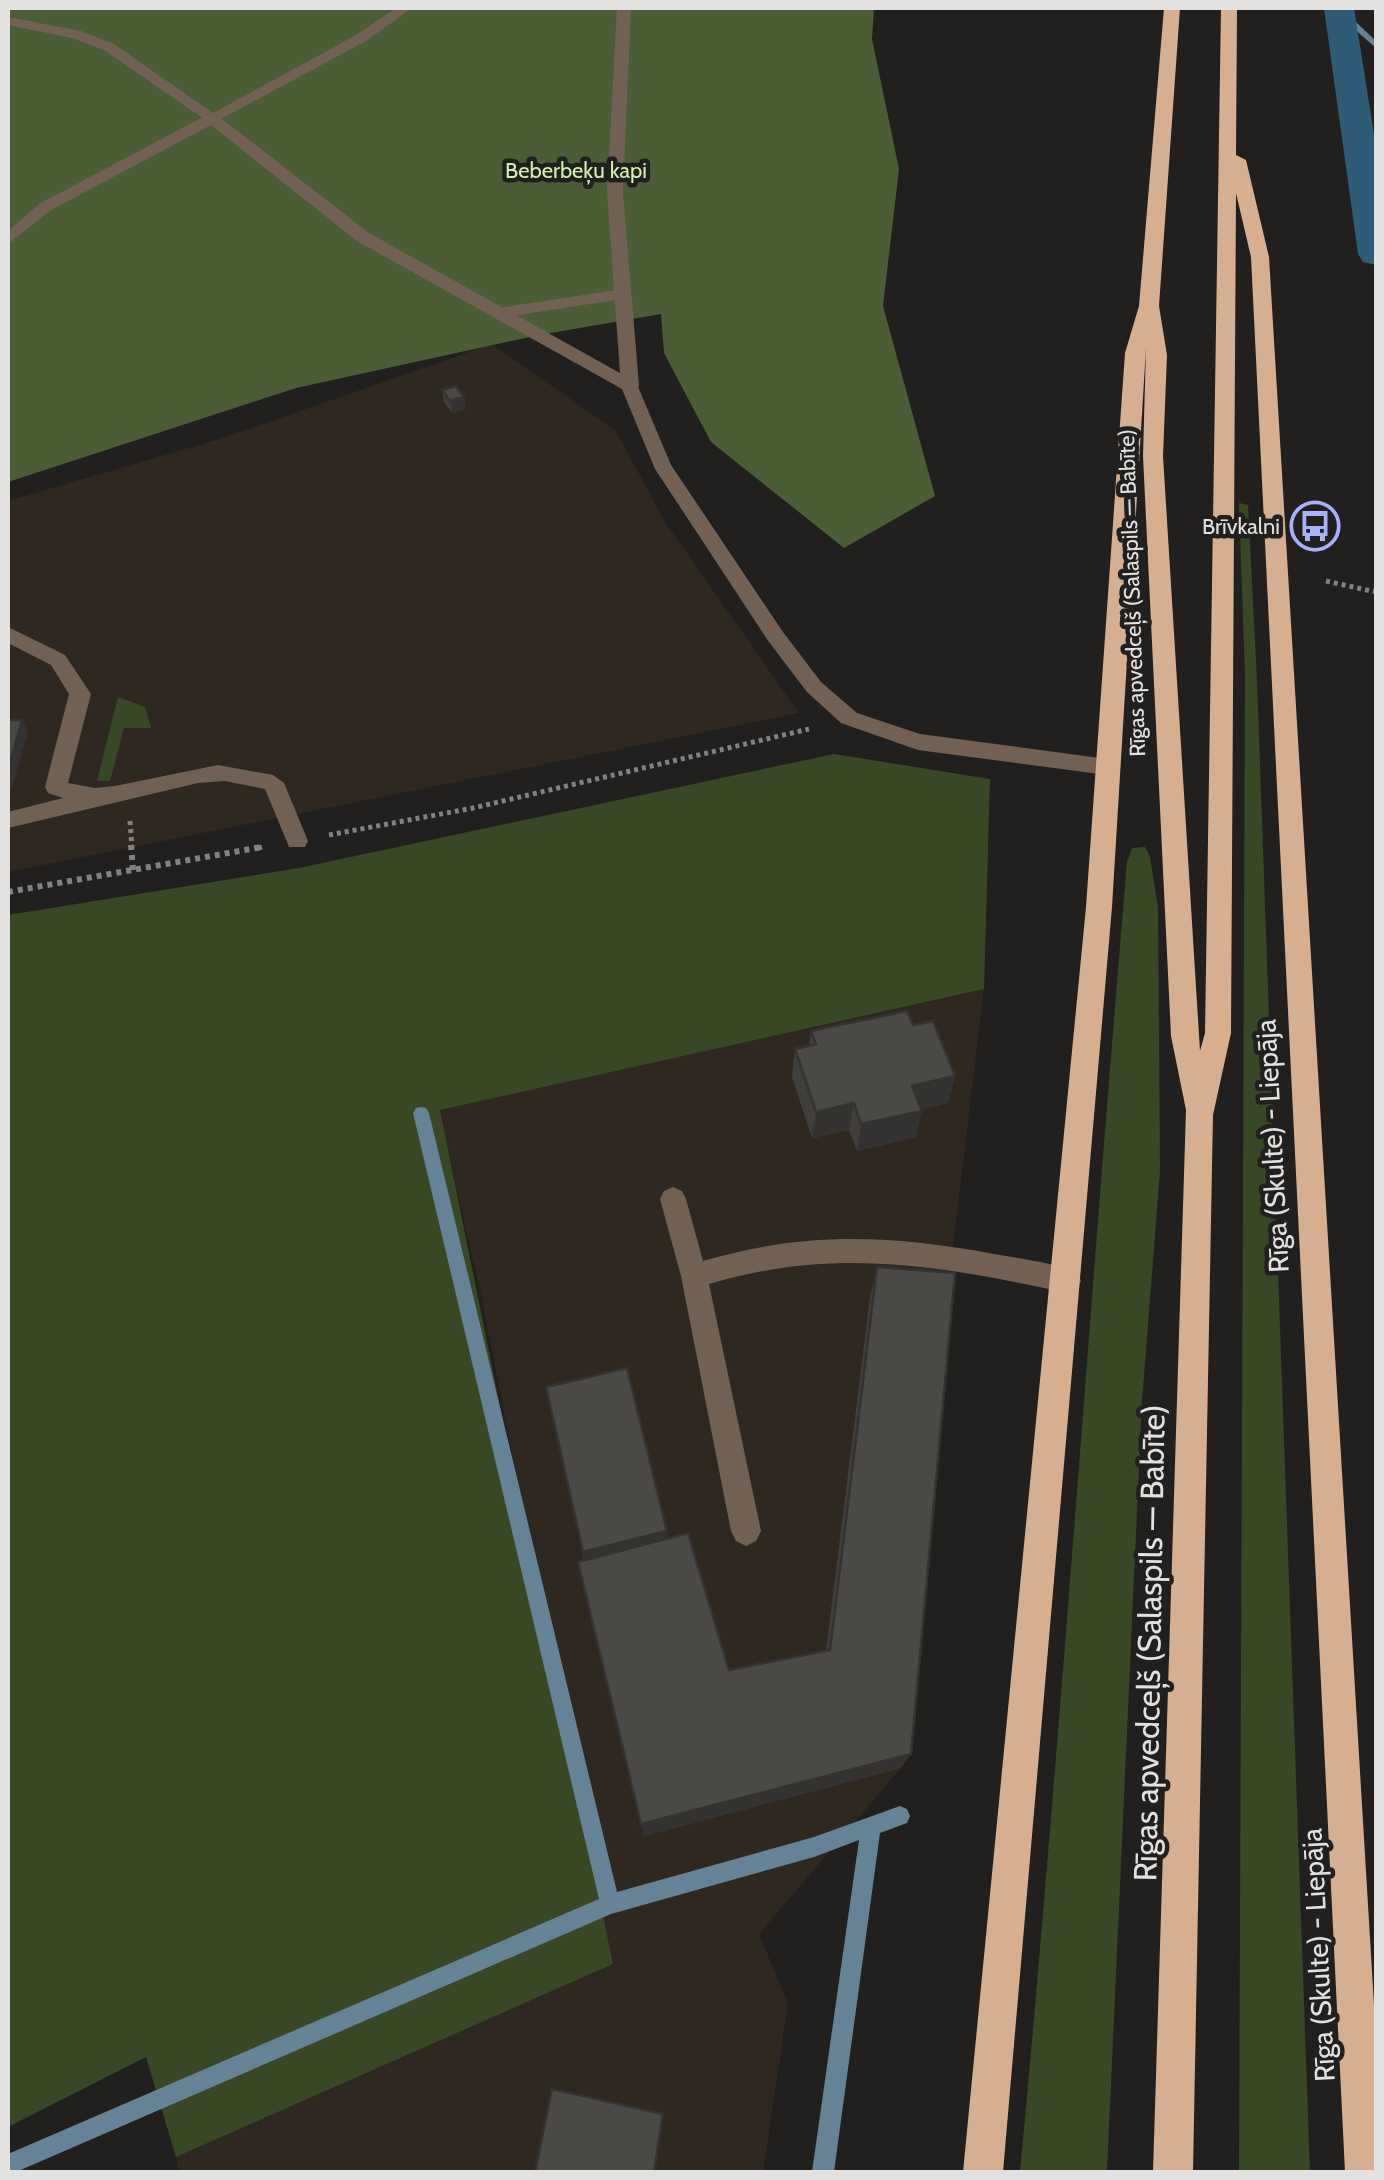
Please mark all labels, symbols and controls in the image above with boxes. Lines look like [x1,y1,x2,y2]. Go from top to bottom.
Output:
park label: Beberbeķu kapi [505,157,647,185]
street label: Rīgas apvedceļš (Salaspils — Babīte) [1113,429,1152,757]
bus stop icon: Brīvkalni [1289,500,1341,552]
place label: Brīvkalni [1202,513,1280,540]
street label: Rīga (Skulte) - Liepāja [1248,1018,1296,1274]
street label: Rīgas apvedceļš (Salaspils — Babīte) [1125,1404,1175,1882]
street label: Rīga (Skulte) - Liepāja [1294,1827,1342,2083]

